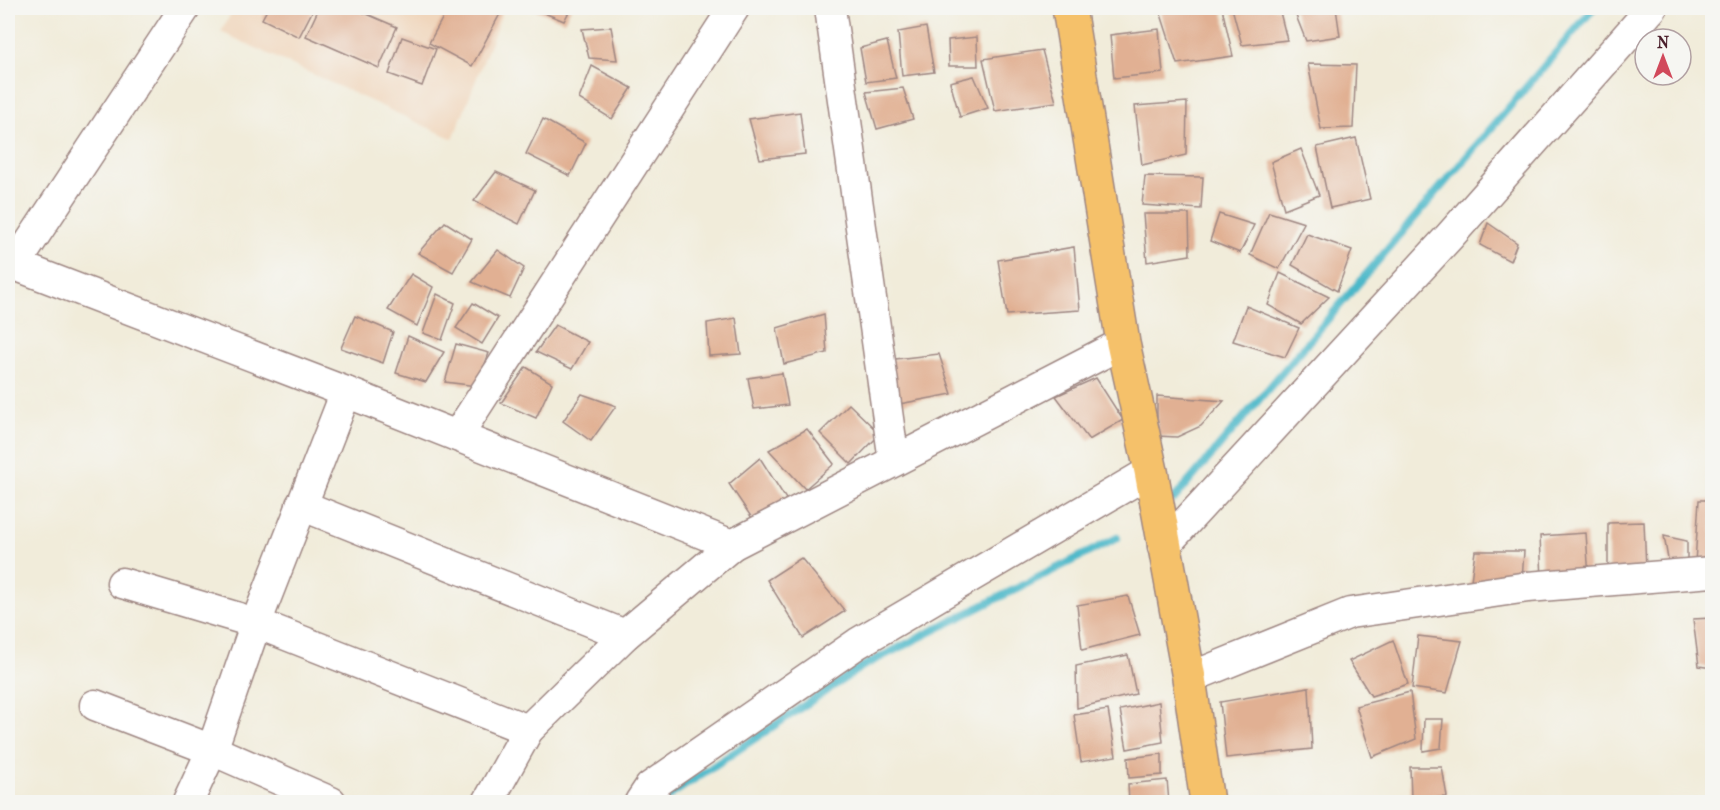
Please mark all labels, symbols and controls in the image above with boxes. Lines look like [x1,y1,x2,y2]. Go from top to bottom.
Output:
north arrow [1633,27,1693,87]
text: N [1657,33,1670,52]

